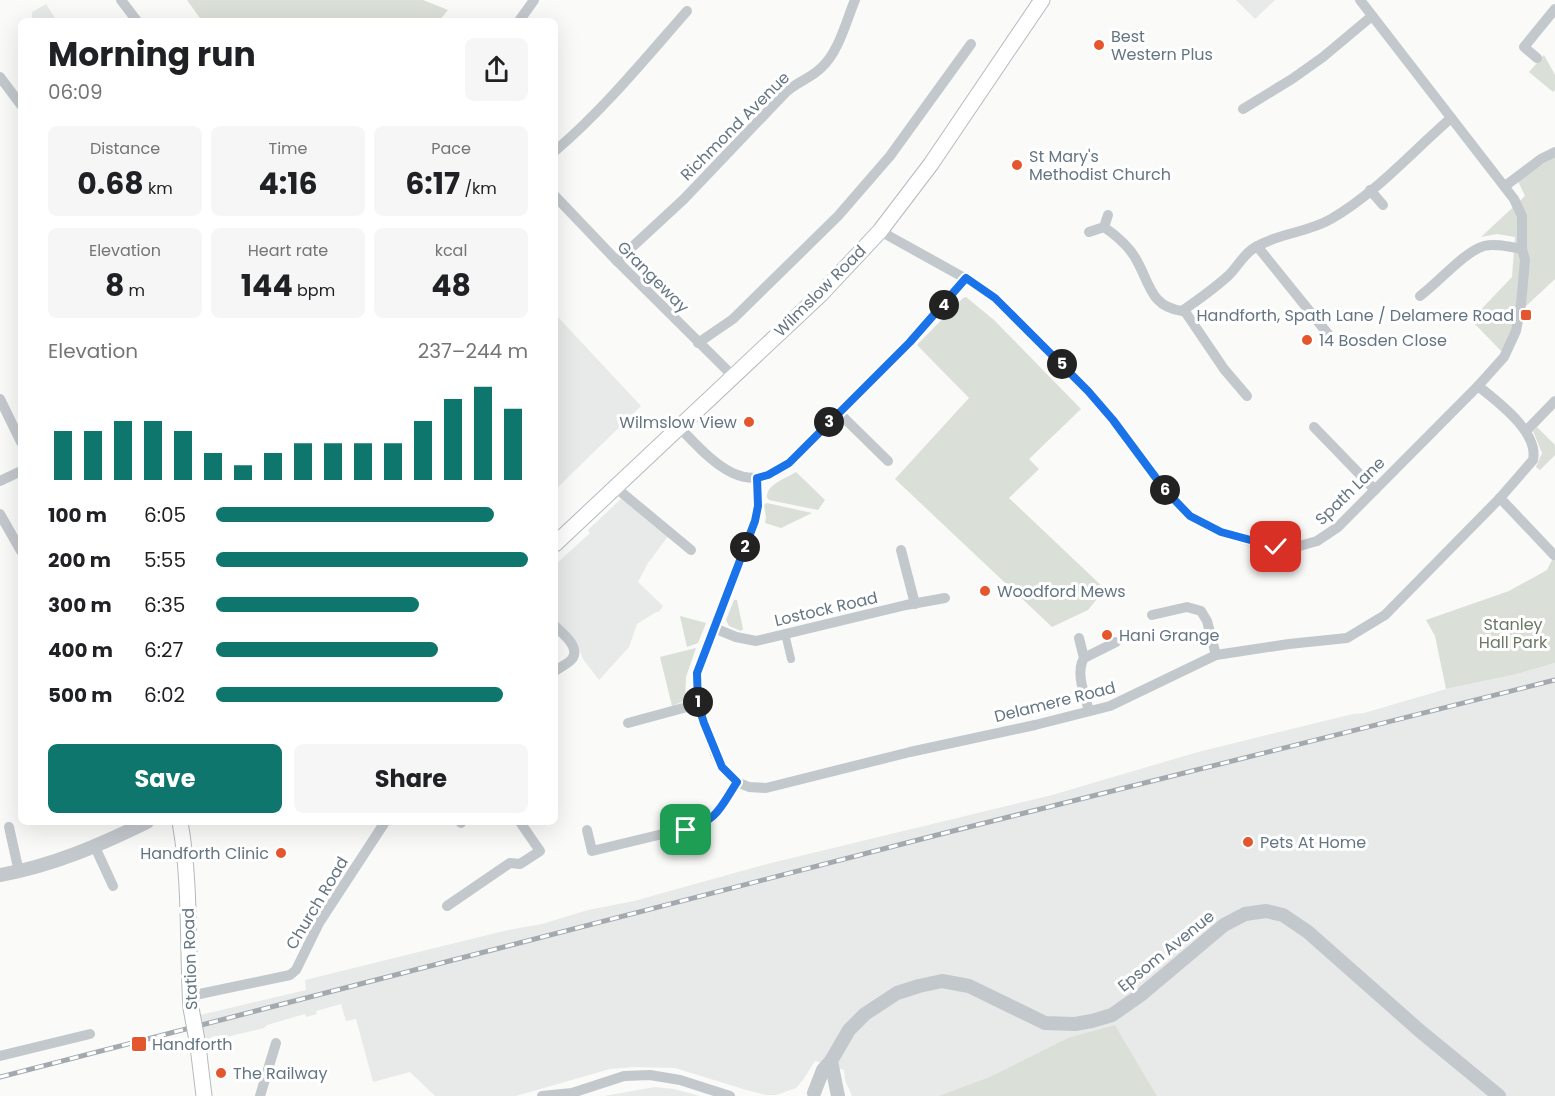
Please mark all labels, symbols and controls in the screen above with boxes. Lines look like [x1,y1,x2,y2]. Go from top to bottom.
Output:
place label: Best Western Plus [1111,25,1213,66]
text: Morning run [48,31,256,78]
button: share [465,38,528,101]
marker: Best Western Plus [1092,38,1106,52]
street label: Richmond Avenue [675,66,795,186]
text: 06:09 [48,78,103,106]
text: Distance [90,137,160,160]
text: Time [269,137,308,160]
text: Pace [431,137,471,160]
place label: St Mary's Methodist Church [1029,145,1171,186]
marker: St Mary's Methodist Church [1010,158,1024,172]
text: 0.68 [77,162,144,205]
text: 4:16 [258,162,318,205]
text: 6:17 [405,162,460,205]
text: km [144,177,173,200]
text: /km [460,177,497,200]
street label: Grangeway [612,236,694,318]
text: Elevation [89,239,161,262]
text: Heart rate [248,239,328,262]
text: kcal [435,239,467,262]
street label: Wilmslow Road [769,240,871,342]
text: 8 [105,264,124,307]
text: 144 [241,264,293,307]
text: 48 [431,264,471,307]
text: m [124,279,145,302]
text: bpm [293,279,335,302]
pin: 4 [929,290,959,320]
text: 4 [939,293,949,316]
place label: Handforth, Spath Lane / Delamere Road [1197,304,1514,327]
marker: Handforth, Spath Lane / Delamere Road [1519,308,1533,322]
place label: 14 Bosden Close [1319,329,1447,352]
marker: 14 Bosden Close [1300,333,1314,347]
text: Elevation [48,337,138,365]
text: 237–244 m [418,337,528,365]
pin: 5 [1047,349,1077,379]
text: 5 [1057,352,1067,375]
pin: 3 [814,407,844,437]
text: 3 [824,410,834,433]
place label: Wilmslow View [619,411,737,434]
marker: Wilmslow View [742,415,756,429]
street label: Spath Lane [1310,452,1390,530]
pin: 6 [1150,475,1180,505]
text: 6 [1160,478,1170,501]
text: 100 m [48,501,107,529]
text: 6:05 [144,501,186,529]
pin [1250,521,1301,572]
icon: check [1259,530,1292,563]
pin: 2 [730,532,760,562]
text: 2 [740,535,750,558]
text: 200 m [48,546,111,574]
text: 5:55 [144,546,186,574]
place label: Woodford Mews [997,580,1126,603]
marker: Woodford Mews [978,584,992,598]
street label: Lostock Road [772,586,880,632]
text: 300 m [48,591,112,619]
text: 6:35 [144,591,185,619]
park label: Stanley Hall Park [1479,613,1548,654]
place label: Hani Grange [1119,624,1220,647]
marker: Hani Grange [1100,628,1114,642]
text: 400 m [48,636,113,664]
text: 6:27 [144,636,183,664]
street label: Delamere Road [992,676,1118,728]
text: 500 m [48,681,113,709]
text: 6:02 [144,681,185,709]
pin: 1 [683,687,713,717]
text: 1 [695,690,701,713]
button: Save [48,744,282,813]
button: Share [294,744,528,813]
pin [660,804,711,855]
icon: arrive [669,813,702,846]
place label: Pets At Home [1260,831,1366,854]
marker: Pets At Home [1241,835,1255,849]
place label: Handforth Clinic [140,842,269,865]
marker: Handforth Clinic [274,846,288,860]
street label: Church Road [280,852,354,954]
street label: Epsom Avenue [1113,905,1219,997]
street label: Station Road [177,908,203,1010]
place label: Handforth [152,1033,232,1056]
marker: Handforth [130,1035,148,1053]
place label: The Railway [233,1062,327,1085]
marker: The Railway [214,1066,228,1080]

